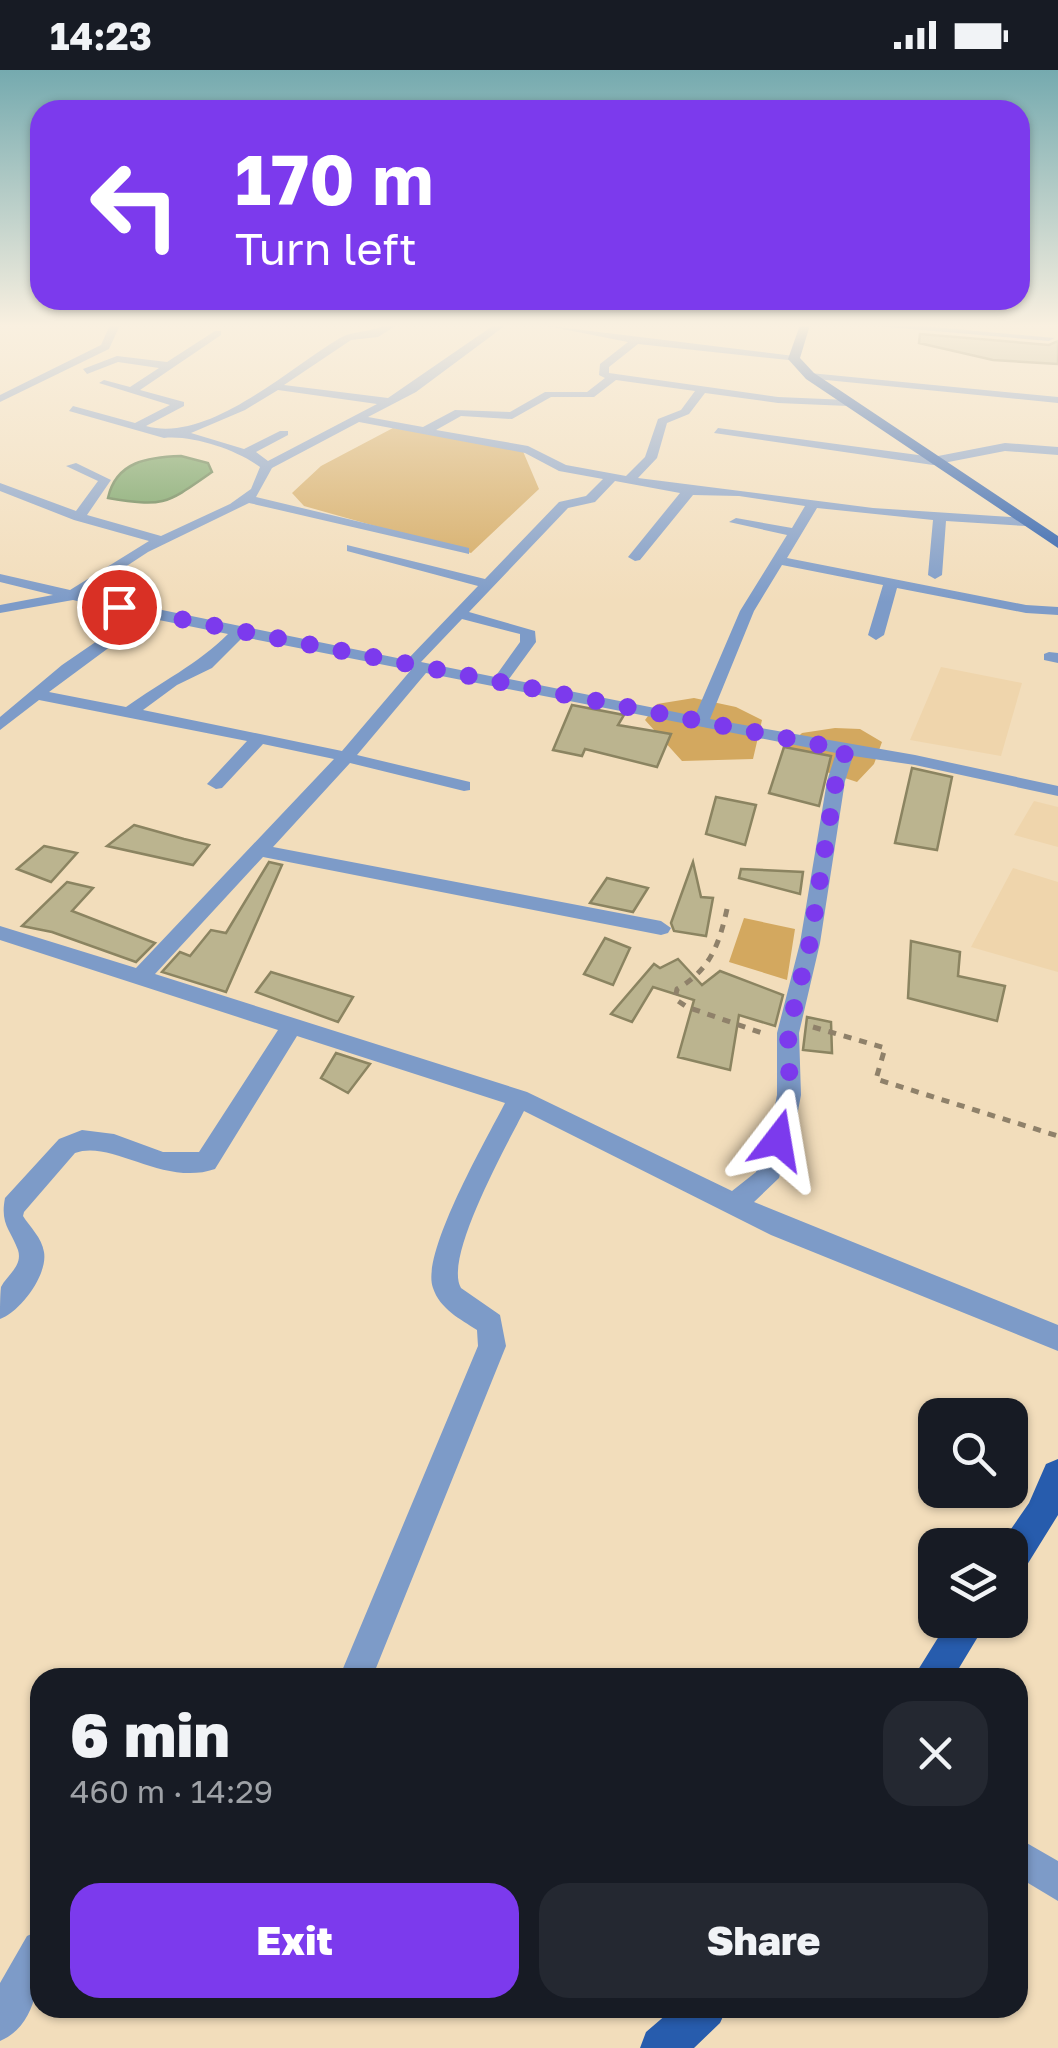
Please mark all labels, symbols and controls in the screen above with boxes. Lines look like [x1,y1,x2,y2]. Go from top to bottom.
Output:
text: 14:23 [50,13,152,58]
text: 170 m [235,136,433,220]
icon: left [70,140,200,270]
text: Turn left [235,221,417,275]
pin [77,565,162,650]
icon: arrive [92,580,147,635]
position arrow [726,1088,830,1192]
map controls [918,1398,1028,1638]
button: search [918,1398,1028,1508]
button: layers [918,1528,1028,1638]
text: 6 min [70,1698,230,1770]
button: close [883,1701,988,1806]
text: 460 m · 14:29 [70,1772,273,1810]
button: Exit [70,1883,519,1998]
button: Share [539,1883,988,1998]

